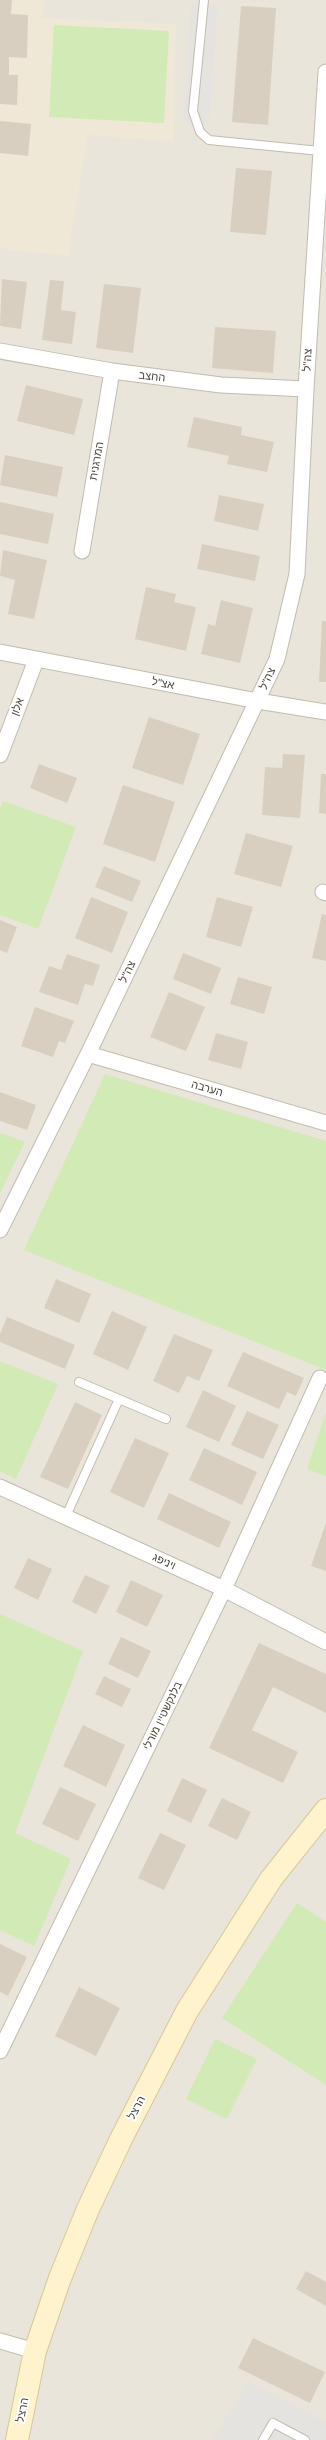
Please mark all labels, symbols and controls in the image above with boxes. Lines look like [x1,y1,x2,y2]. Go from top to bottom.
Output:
street label: צה"ל [301,348,315,372]
street label: החצב [138,369,166,385]
street label: המרגנית [87,441,107,481]
street label: צה"ל [257,666,279,692]
street label: אצ"ל [151,675,175,693]
street label: אלון [9,696,27,718]
street label: צה"ל [117,959,139,985]
street label: הערבה [190,1078,224,1100]
street label: ויניפג [150,1551,178,1573]
street label: בלנקשטיין מורלי [141,1680,185,1752]
street label: הרצל [126,2094,148,2122]
street label: הרצל [14,2397,32,2423]

